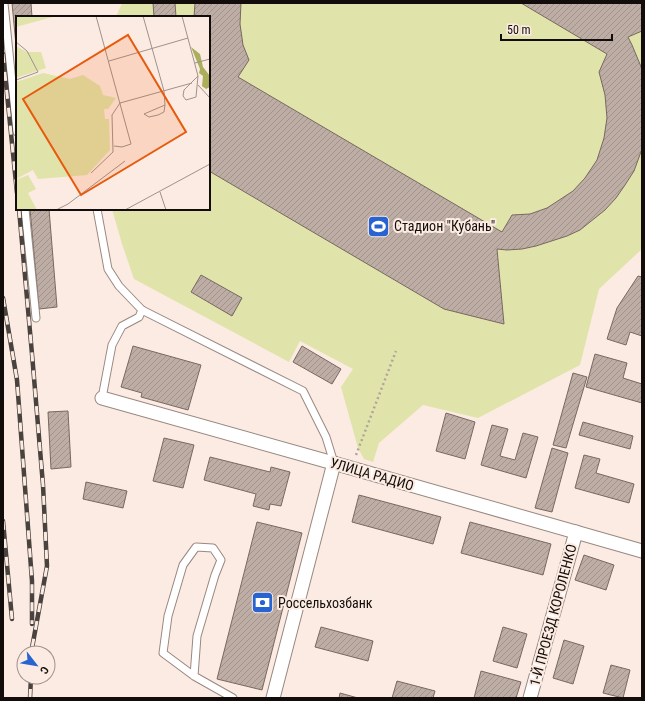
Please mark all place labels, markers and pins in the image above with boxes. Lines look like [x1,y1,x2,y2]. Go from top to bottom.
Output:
sports icon: Стадион "Кубань" [366,213,392,239]
place label: Стадион "Кубань" [394,218,495,234]
bank icon: Россельхозбанк [250,590,276,616]
place label: Россельхозбанк [278,595,373,611]

